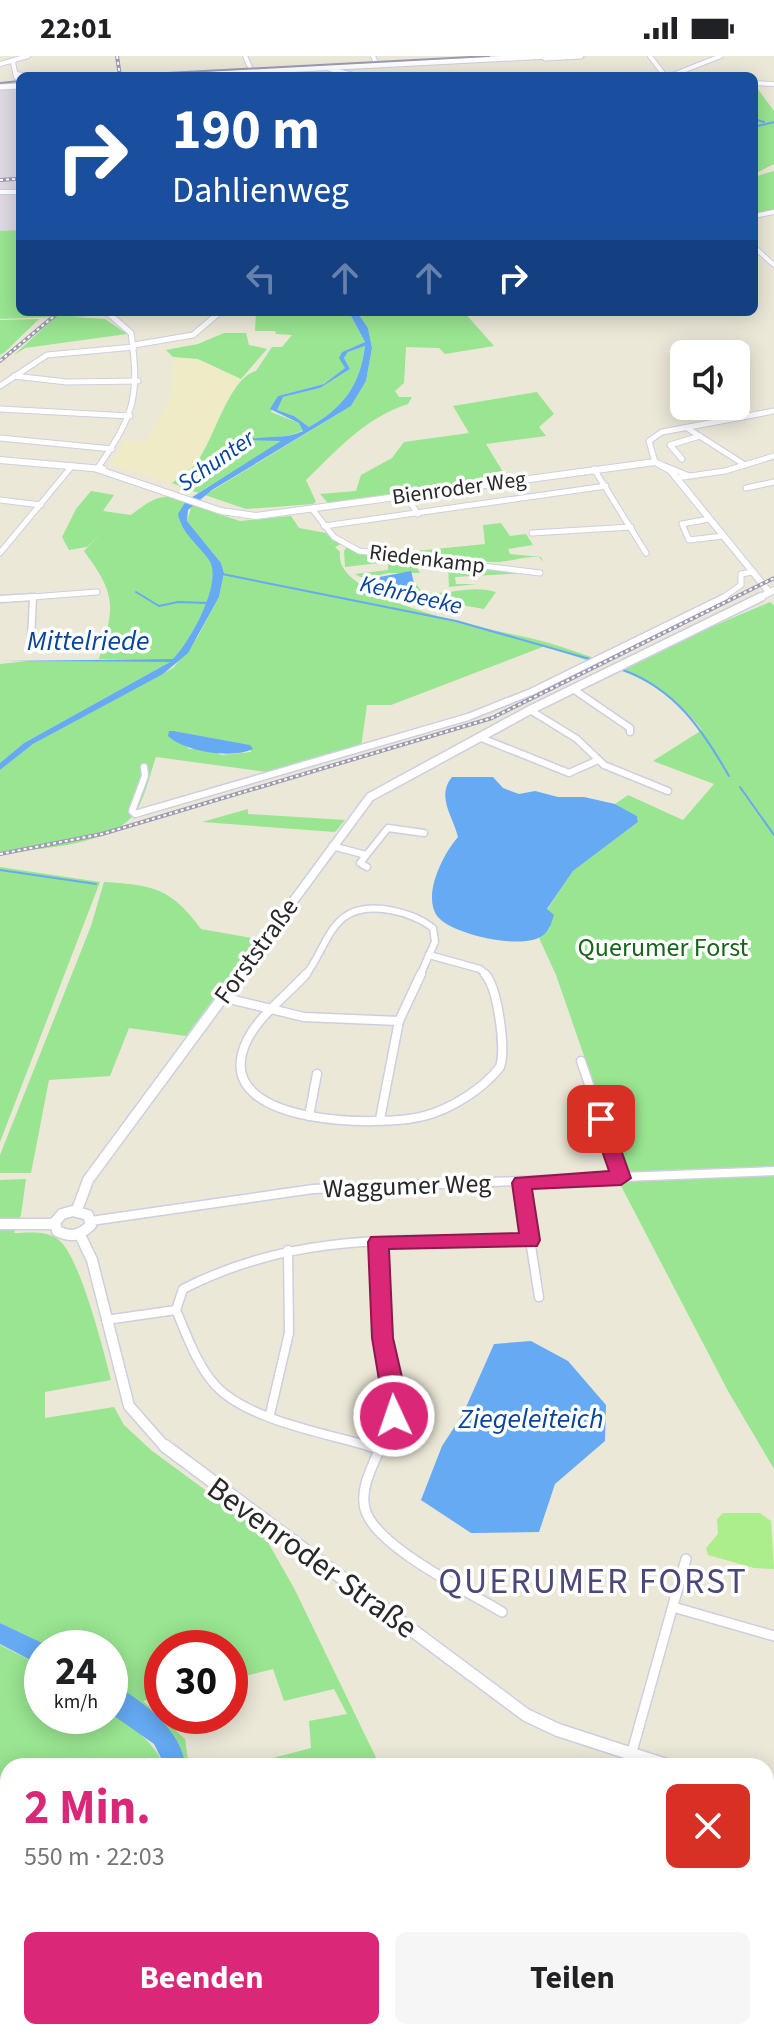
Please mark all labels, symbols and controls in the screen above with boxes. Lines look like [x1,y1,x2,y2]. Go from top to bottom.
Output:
text: 22:01 [40,7,112,50]
text: 190 m [172,91,320,170]
icon: right [40,104,144,208]
text: Dahlienweg [172,165,349,216]
icon: left [239,256,283,300]
icon: ahead [323,256,367,300]
icon: ahead [407,256,451,300]
icon: right [491,256,535,300]
map controls [670,340,750,420]
button: sound [670,340,750,420]
water label: Schunter [170,421,263,500]
street label: Bienroder Weg [390,463,528,513]
street label: Riedenkamp [367,536,487,582]
water label: Kehrbeeke [356,566,466,624]
water label: Mittelriede [27,621,149,661]
street label: Forststraße [205,890,307,1012]
park label: Querumer Forst [578,929,749,966]
pin [567,1085,635,1153]
icon: arrive [579,1097,623,1141]
street label: Waggumer Weg [322,1165,492,1207]
position arrow [352,1374,436,1458]
water label: Ziegeleiteich [457,1399,604,1439]
street label: Bevenroder Straße [197,1466,427,1650]
district label: QUERUMER FORST [438,1556,748,1607]
speed limit sign: 30 [144,1630,248,1734]
text: 24 [55,1643,97,1700]
text: km/h [54,1688,98,1716]
text: 2 Min. [24,1774,151,1842]
button: close [666,1784,750,1868]
text: 550 m · 22:03 [24,1838,165,1875]
button: Beenden [24,1932,379,2024]
button: Teilen [395,1932,750,2024]

